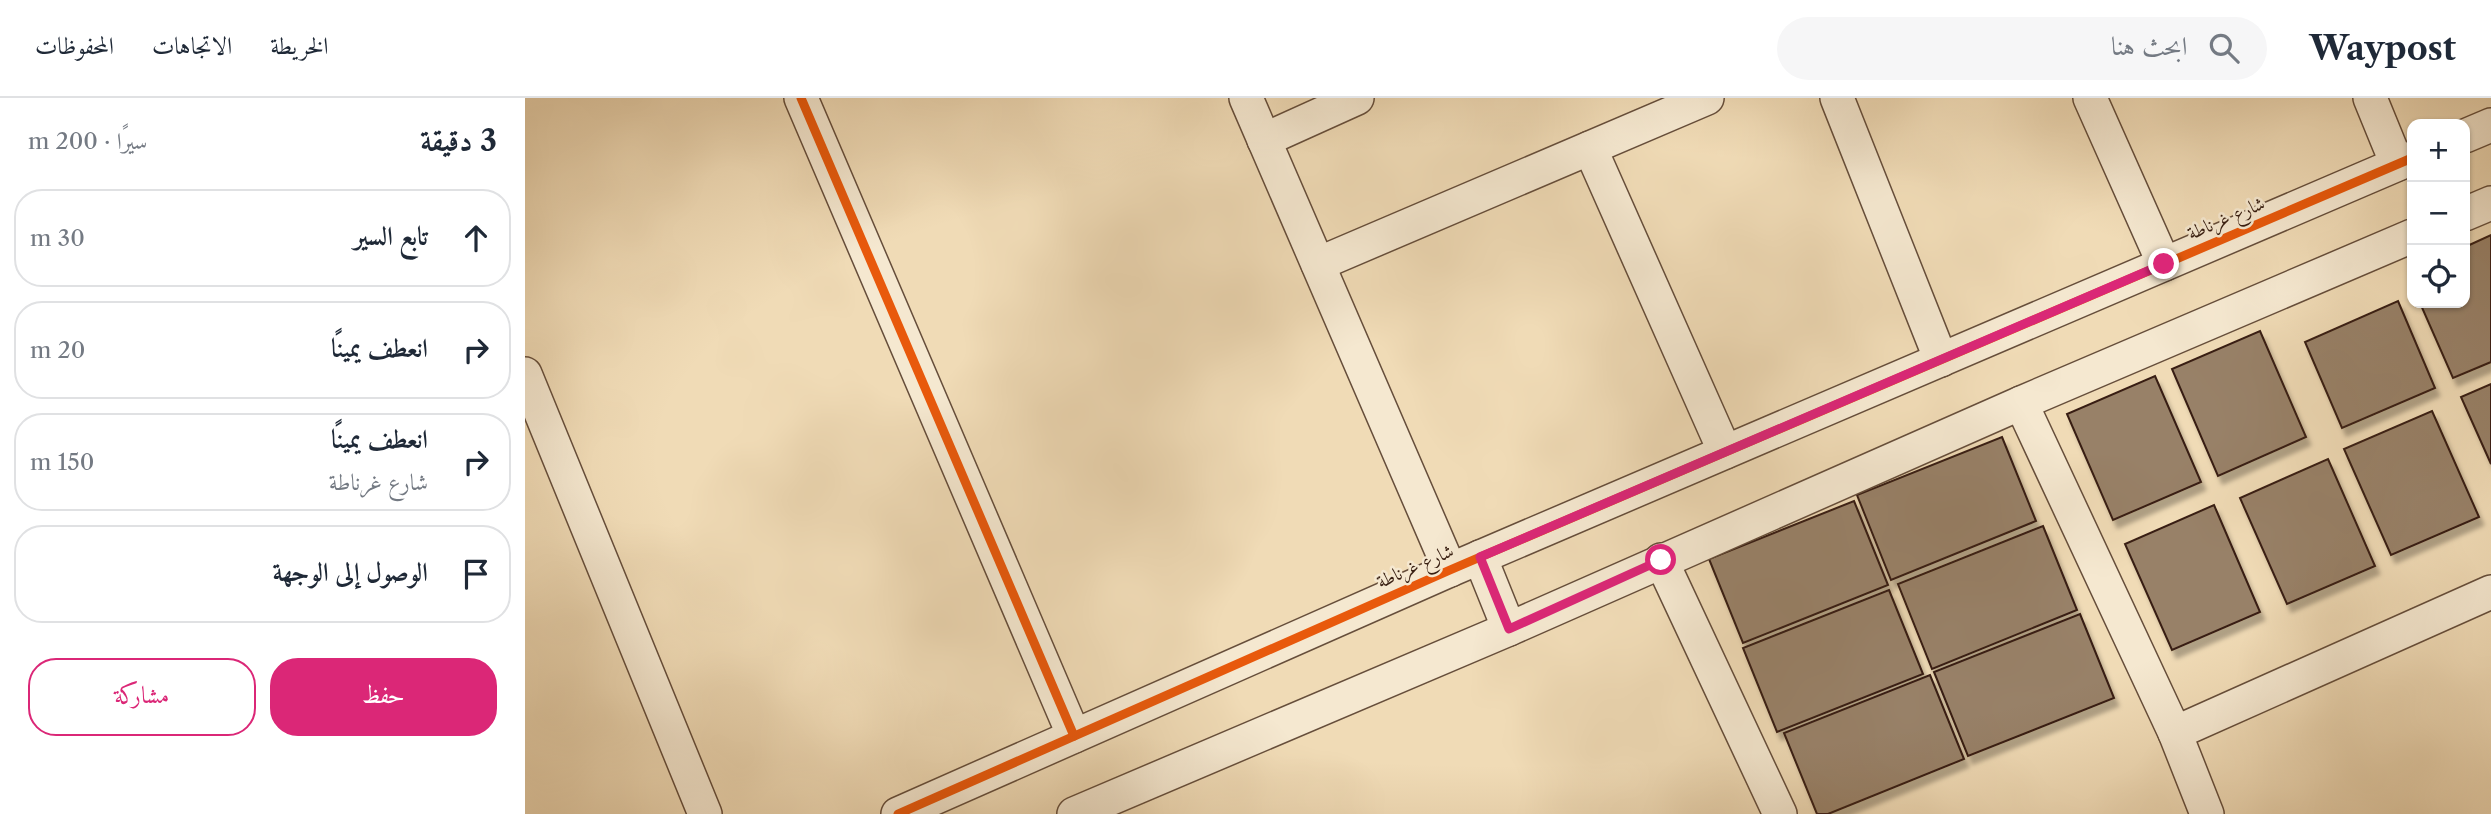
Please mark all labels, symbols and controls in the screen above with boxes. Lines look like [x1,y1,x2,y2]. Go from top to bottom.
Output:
search box [1777,17,2267,80]
text: Waypost [2309,28,2456,69]
icon: search [2205,29,2243,67]
text: ابحث هنا [2111,30,2187,62]
text: المحفوظات [35,31,114,60]
text: الاتجاهات [152,31,232,60]
text: الخريطة [270,31,329,60]
map controls [2407,119,2470,308]
button: + [2407,119,2470,182]
text: 3 دقيقة [420,122,497,159]
text: سيرًا · 200 m [28,127,147,155]
button: − [2407,182,2470,245]
street label: شارع غرناطة [2184,191,2270,248]
icon: ahead [457,219,495,257]
text: تابع السير [354,220,428,252]
text: 30 m [30,224,85,252]
button: locate [2407,245,2470,308]
route end [2148,248,2179,279]
icon: right [457,331,495,369]
text: انعطف يمينًا [331,332,428,364]
text: 20 m [30,336,85,364]
text: انعطف يمينًا [331,423,428,455]
icon: right [457,443,495,481]
text: 150 m [30,448,94,476]
text: شارع غرناطة [329,468,428,496]
street label: شارع غرناطة [1373,539,1459,597]
route start [1645,544,1676,575]
icon: arrive [457,555,495,593]
text: الوصول إلى الوجهة [273,556,428,588]
button: مشاركة [28,658,256,736]
button: حفظ [270,658,497,736]

